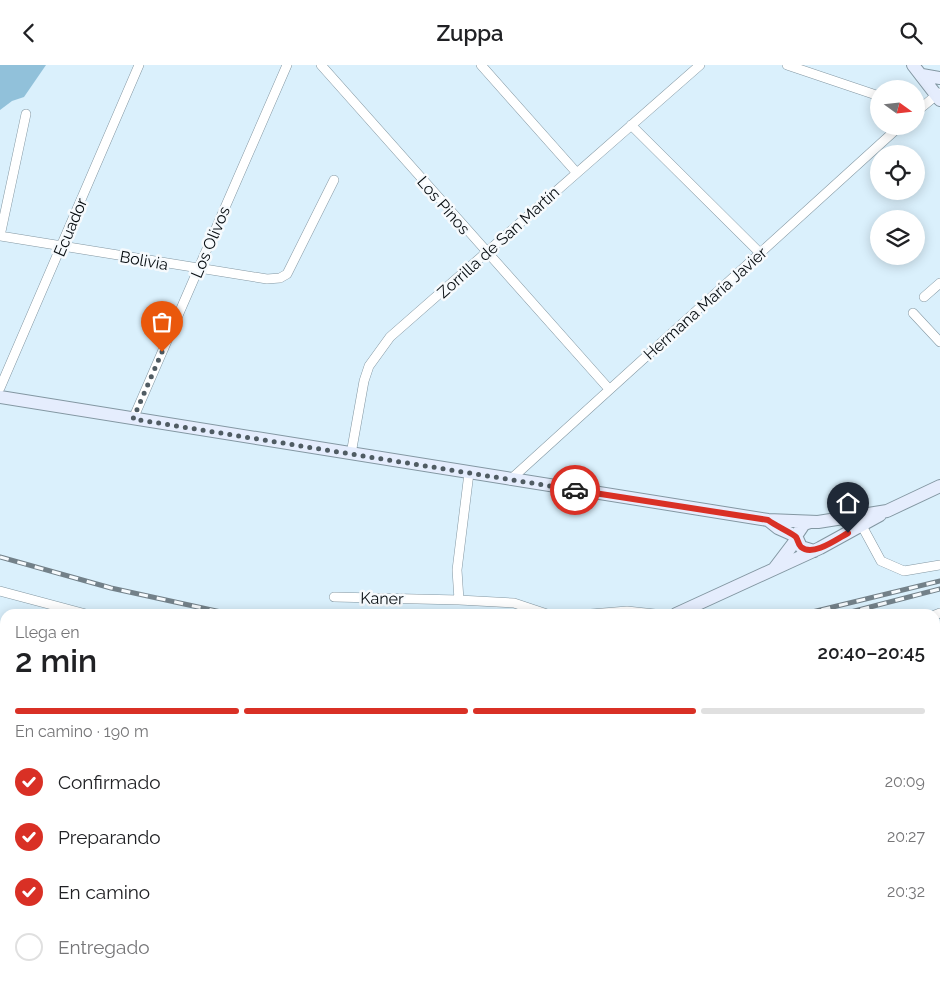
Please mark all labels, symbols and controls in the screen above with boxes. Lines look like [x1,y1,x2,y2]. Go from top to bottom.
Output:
icon: back [15,19,43,47]
icon: search [897,19,925,47]
text: Zuppa [436,20,504,46]
north arrow [870,80,925,135]
map controls [870,80,925,265]
button: locate [870,145,925,200]
street label: Los Pinos [413,172,474,238]
street label: Zorrilla de San Martín [434,183,563,302]
street label: Ecuador [50,195,91,259]
street label: Los Olivos [187,203,234,281]
button: layers [870,210,925,265]
street label: Hermana María Javier [640,243,771,364]
street label: Bolivia [118,247,170,274]
pin [141,301,183,352]
icon: bag [148,308,176,336]
courier [550,465,600,515]
icon: car [561,476,589,504]
pin [827,482,869,533]
icon: home [834,489,862,517]
street label: Kaner [360,589,404,608]
text: Llega en [15,623,79,642]
text: 20:40–20:45 [818,641,925,663]
text: 2 min [15,642,97,679]
text: En camino · 190 m [15,722,149,741]
icon: check [15,768,43,796]
text: Confirmado [58,771,161,793]
text: 20:09 [885,772,925,791]
icon: check [15,823,43,851]
text: Preparando [58,826,161,848]
text: 20:27 [887,827,925,846]
icon: check [15,878,43,906]
text: En camino [58,881,150,903]
text: 20:32 [887,882,925,901]
text: Entregado [58,936,150,958]

